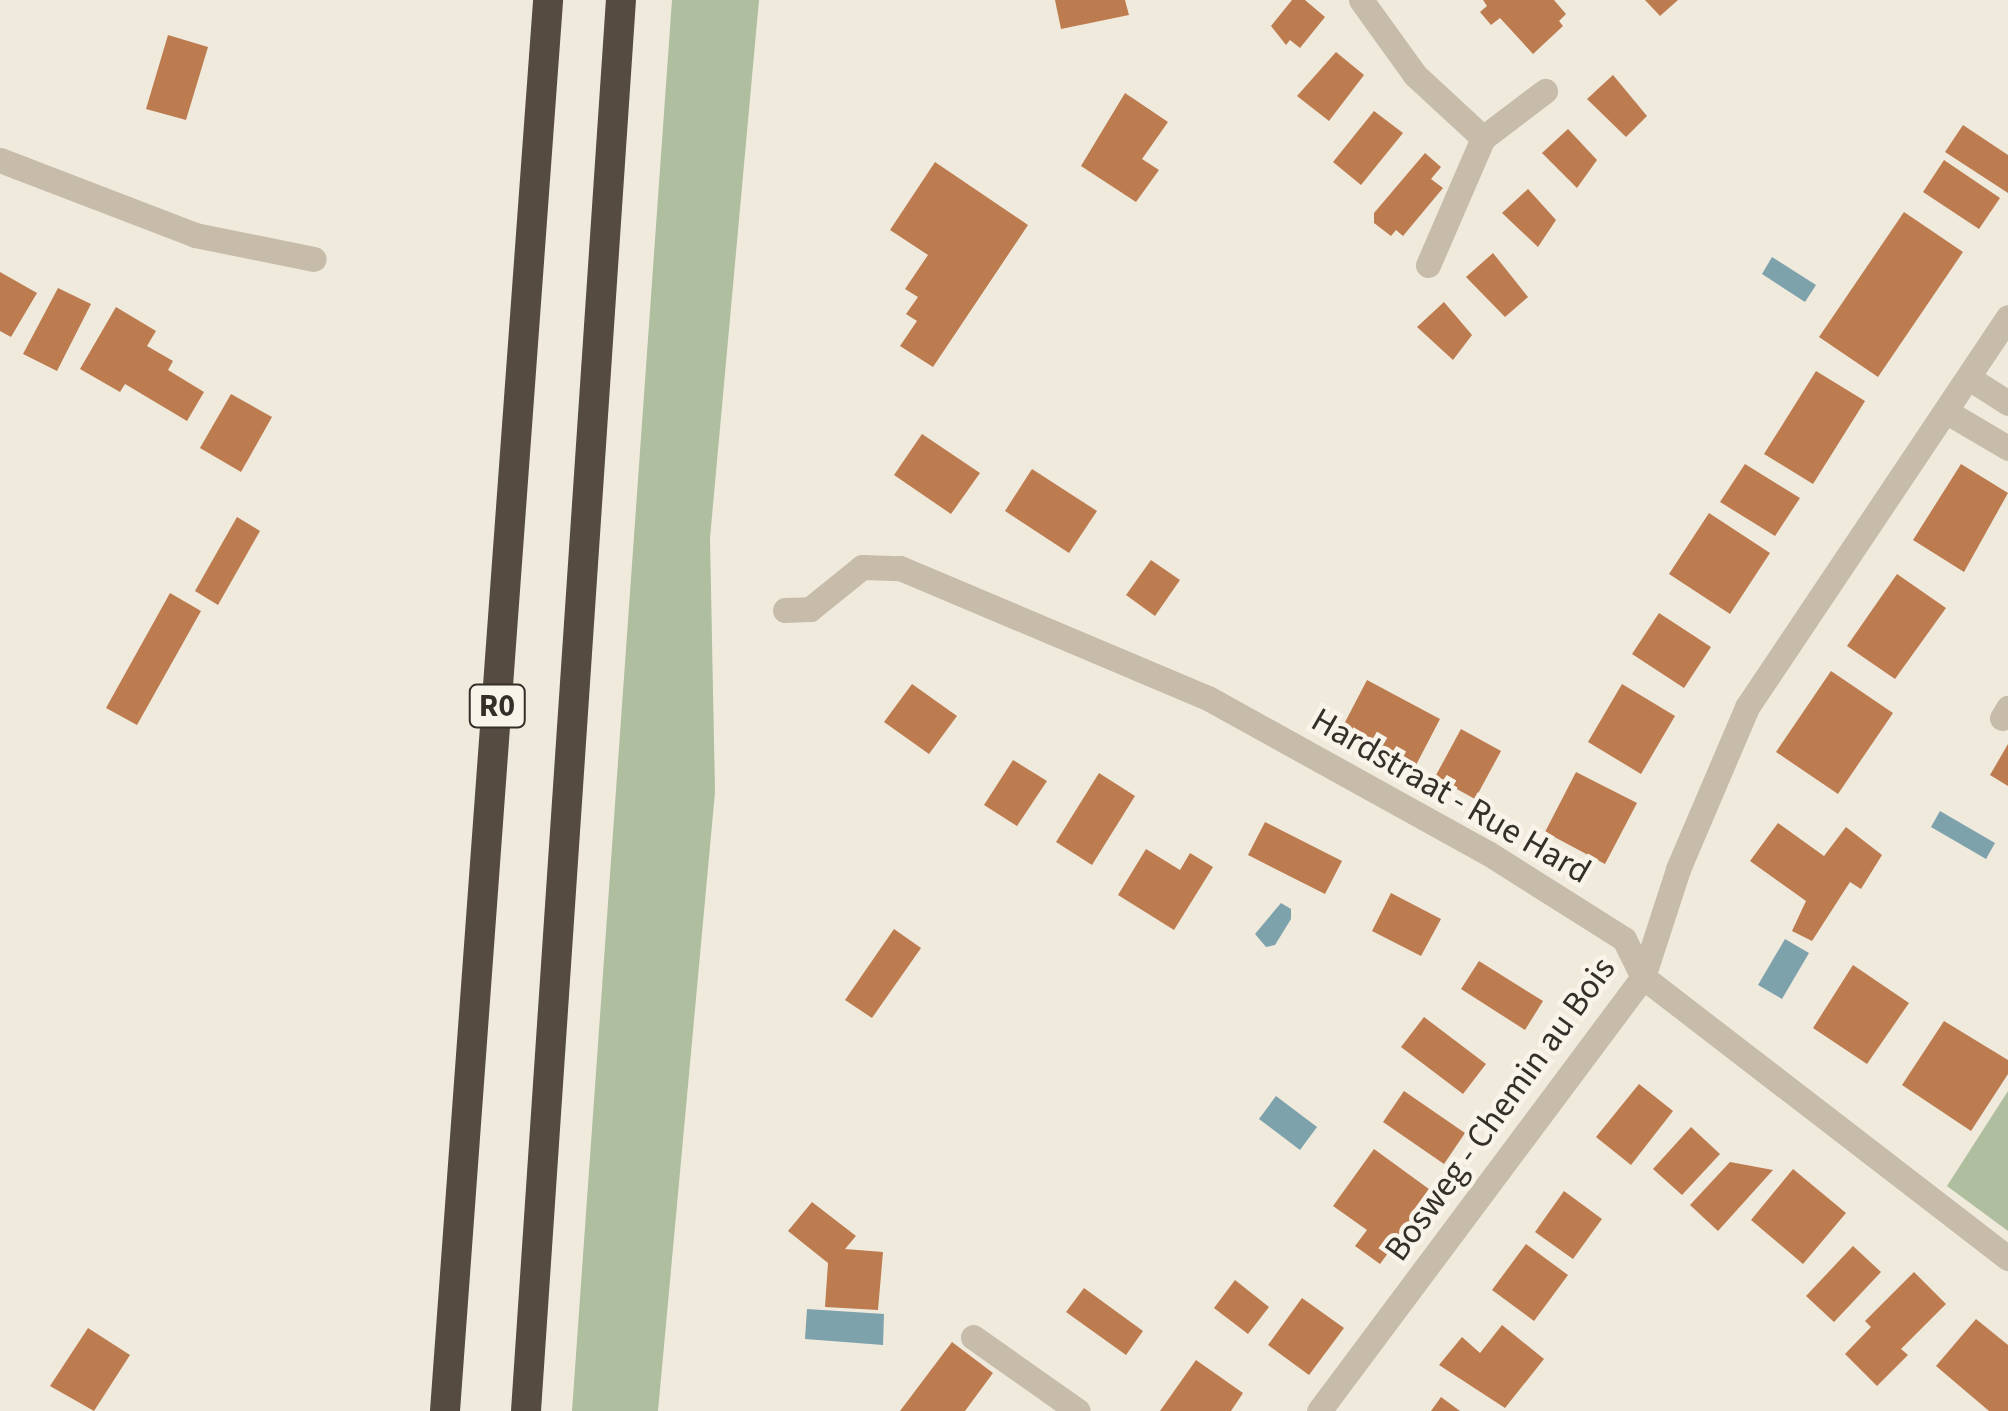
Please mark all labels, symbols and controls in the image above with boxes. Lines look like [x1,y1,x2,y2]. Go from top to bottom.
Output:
road number: R0 [467,679,527,733]
street label: Hardstraat - Rue Hard [1304,699,1598,893]
street label: Bosweg - Chemin au Bois [1376,949,1624,1269]

